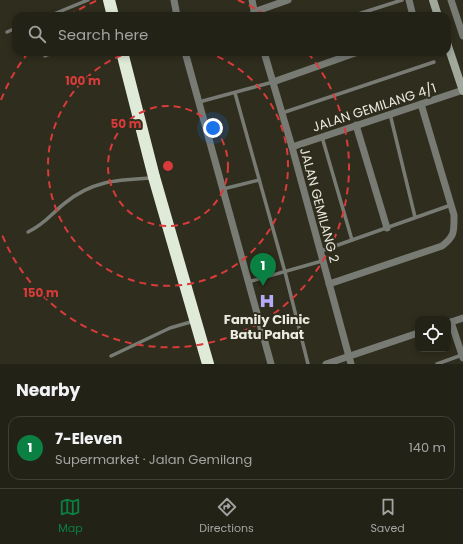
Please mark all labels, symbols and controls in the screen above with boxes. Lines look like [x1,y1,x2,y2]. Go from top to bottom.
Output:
search box [12,12,451,56]
icon: search [26,23,48,45]
text: Search here [58,24,148,45]
text: 100 m [65,72,101,89]
street label: JALAN GEMILANG 4/1 [310,78,439,137]
text: 50 m [111,115,142,132]
your location [203,118,223,138]
street label: JALAN GEMILANG 2 [295,145,344,265]
centre of rings [161,159,175,173]
pin: 1 [250,253,276,286]
text: 150 m [23,284,59,301]
hospital icon: Family Clinic Batu Pahat [258,292,276,310]
place label: Family Clinic Batu Pahat [224,310,310,344]
map controls [415,316,451,352]
button: locate [415,316,451,352]
text: Nearby [16,378,80,402]
text: 7-Eleven [55,428,122,449]
text: 1 [28,438,32,457]
text: 140 m [409,438,446,457]
text: Supermarket · Jalan Gemilang [55,450,252,469]
tab: Map [58,496,83,537]
tab: Directions [199,496,254,537]
tab: Saved [370,496,405,537]

